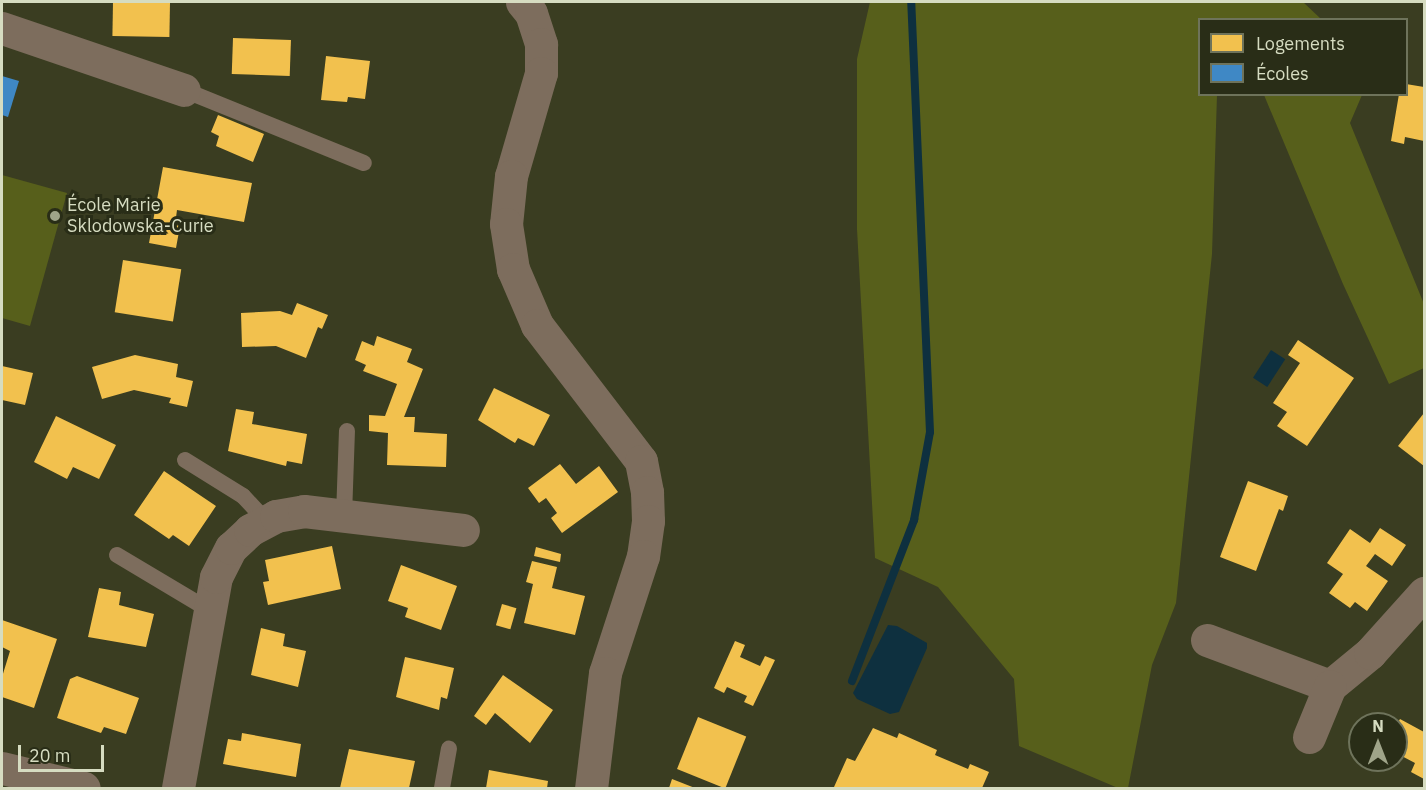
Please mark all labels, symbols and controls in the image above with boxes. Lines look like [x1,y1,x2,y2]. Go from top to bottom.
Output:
legend [1198,18,1408,96]
text: Logements [1256,32,1345,55]
text: Écoles [1256,62,1309,85]
place label: École Marie Sklodowska-Curie [67,195,214,238]
marker: École Marie Sklodowska-Curie [48,209,62,223]
north arrow [1348,712,1408,772]
text: N [1372,716,1384,736]
scale bar [21,733,106,771]
text: 20 m [29,744,71,767]

